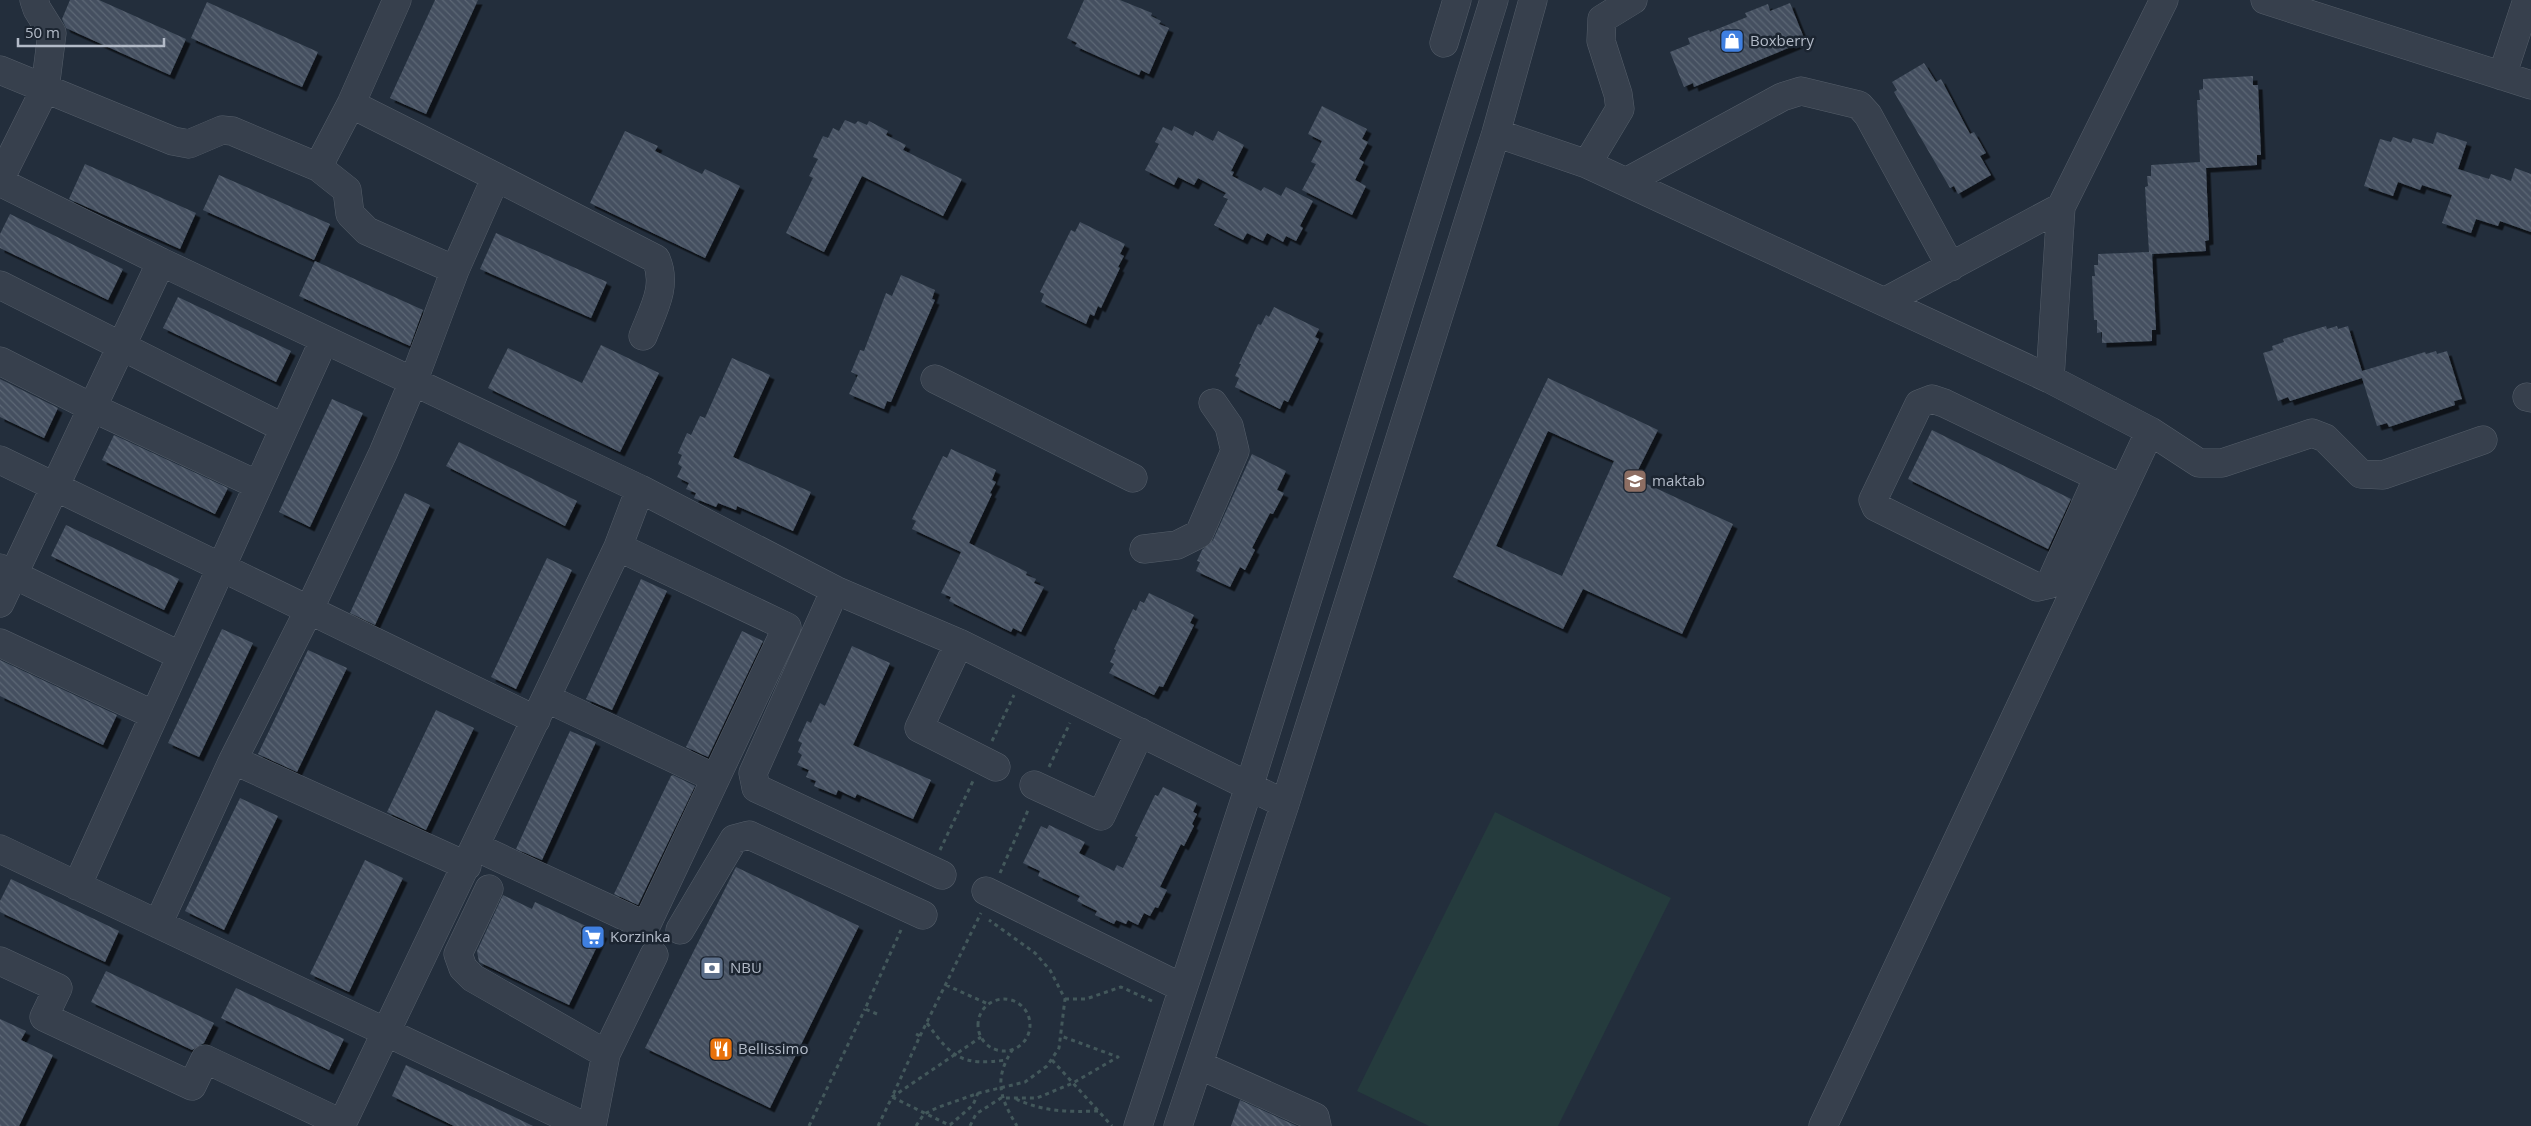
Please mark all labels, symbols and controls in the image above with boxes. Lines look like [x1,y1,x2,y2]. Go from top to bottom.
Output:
scale bar [18,15,164,47]
text: 50 m [25,22,60,42]
shop icon: Boxberry [1719,28,1745,54]
place label: Boxberry [1750,30,1814,50]
school or university icon: maktab [1622,468,1648,494]
place label: maktab [1652,470,1705,490]
supermarket icon: Korzinka [580,924,606,950]
place label: Korzinka [610,926,671,946]
bank icon: NBU [699,955,725,981]
place label: NBU [730,957,762,977]
restaurant icon: Bellissimo [708,1036,734,1062]
place label: Bellissimo [738,1038,808,1058]

